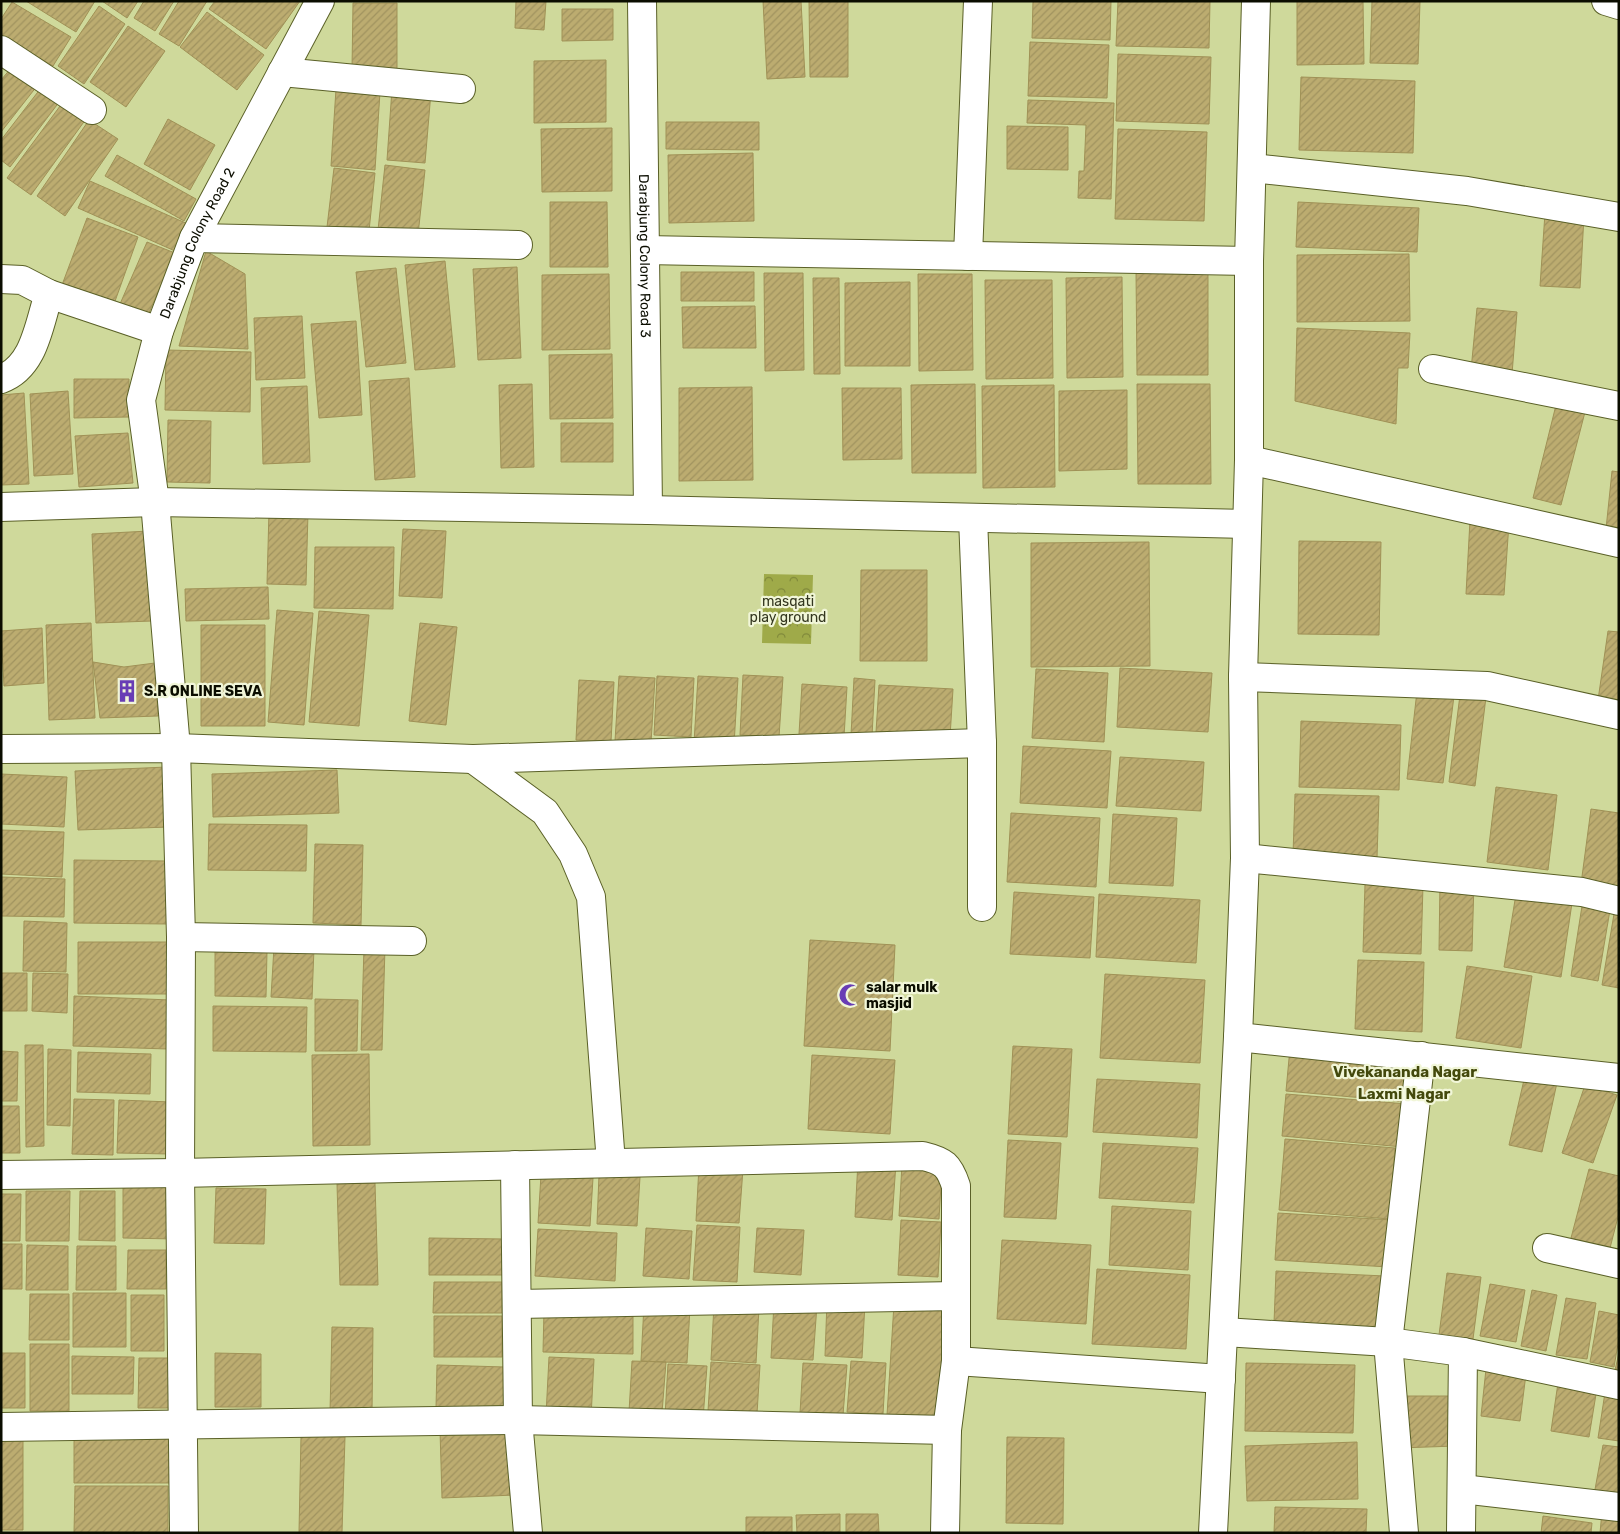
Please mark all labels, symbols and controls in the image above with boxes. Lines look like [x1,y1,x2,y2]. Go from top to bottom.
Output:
street label: Darabjung Colony Road 2 [156,165,239,321]
street label: Darabjung Colony Road 3 [635,174,654,338]
park label: masqati play ground [750,593,826,626]
building icon: S.R ONLINE SEVA [114,678,140,704]
place label: S.R ONLINE SEVA [144,683,262,700]
place label: salar mulk masjid [866,979,938,1012]
mosque icon: salar mulk masjid [837,982,863,1008]
district label: Vivekananda Nagar [1333,1063,1477,1081]
district label: Laxmi Nagar [1358,1085,1451,1103]

